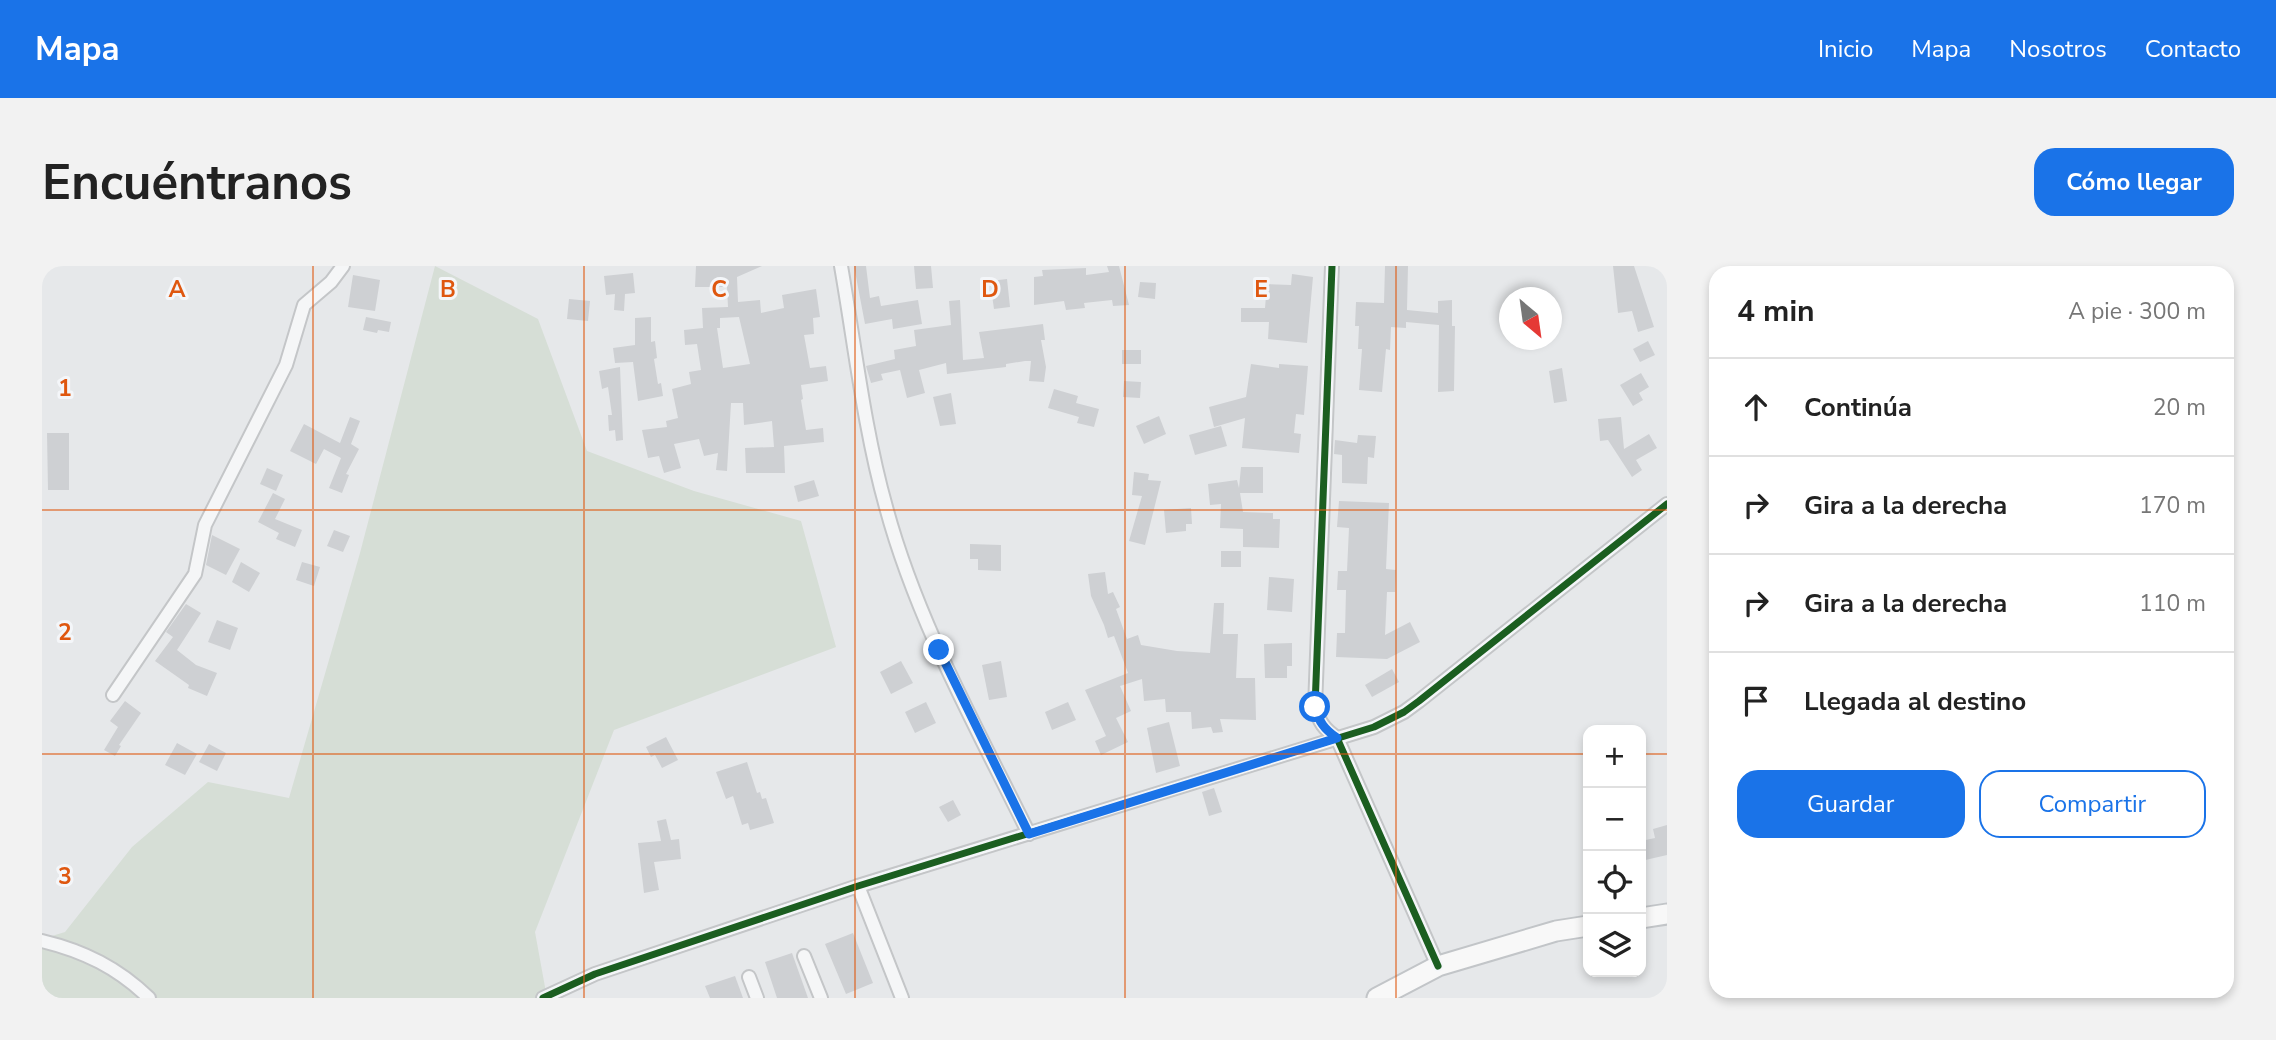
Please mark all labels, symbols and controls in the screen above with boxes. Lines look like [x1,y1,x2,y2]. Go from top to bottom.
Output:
text: Mapa [35,27,120,72]
text: Inicio [1818,33,1873,65]
text: Mapa [1911,33,1971,65]
text: Nosotros [2009,33,2107,65]
text: Contacto [2145,33,2241,65]
button: Cómo llegar [2034,148,2234,216]
text: Encuéntranos [42,149,352,216]
text: A [168,274,186,305]
text: B [440,274,456,305]
text: C [711,274,727,305]
text: D [981,274,999,305]
text: E [1254,274,1268,305]
north arrow [1499,287,1562,350]
text: 4 min [1737,291,1815,332]
text: A pie · 300 m [2068,296,2206,327]
text: 1 [58,373,72,404]
icon: ahead [1737,388,1775,426]
text: Continúa [1804,390,1912,425]
text: 20 m [2153,392,2206,423]
icon: right [1737,486,1775,524]
text: Gira a la derecha [1804,488,2007,523]
text: 170 m [2139,490,2206,521]
icon: right [1737,584,1775,622]
text: Gira a la derecha [1804,586,2007,621]
text: 110 m [2139,588,2206,619]
text: 2 [58,617,72,648]
route end [923,634,954,665]
icon: arrive [1737,682,1775,720]
text: Llegada al destino [1804,684,2026,719]
route start [1299,691,1330,722]
map controls [1583,725,1646,977]
button: + [1583,725,1646,788]
button: Guardar [1737,770,1965,838]
button: Compartir [1979,770,2206,838]
button: − [1583,788,1646,851]
button: locate [1583,851,1646,914]
text: 3 [58,861,72,892]
button: layers [1583,914,1646,977]

